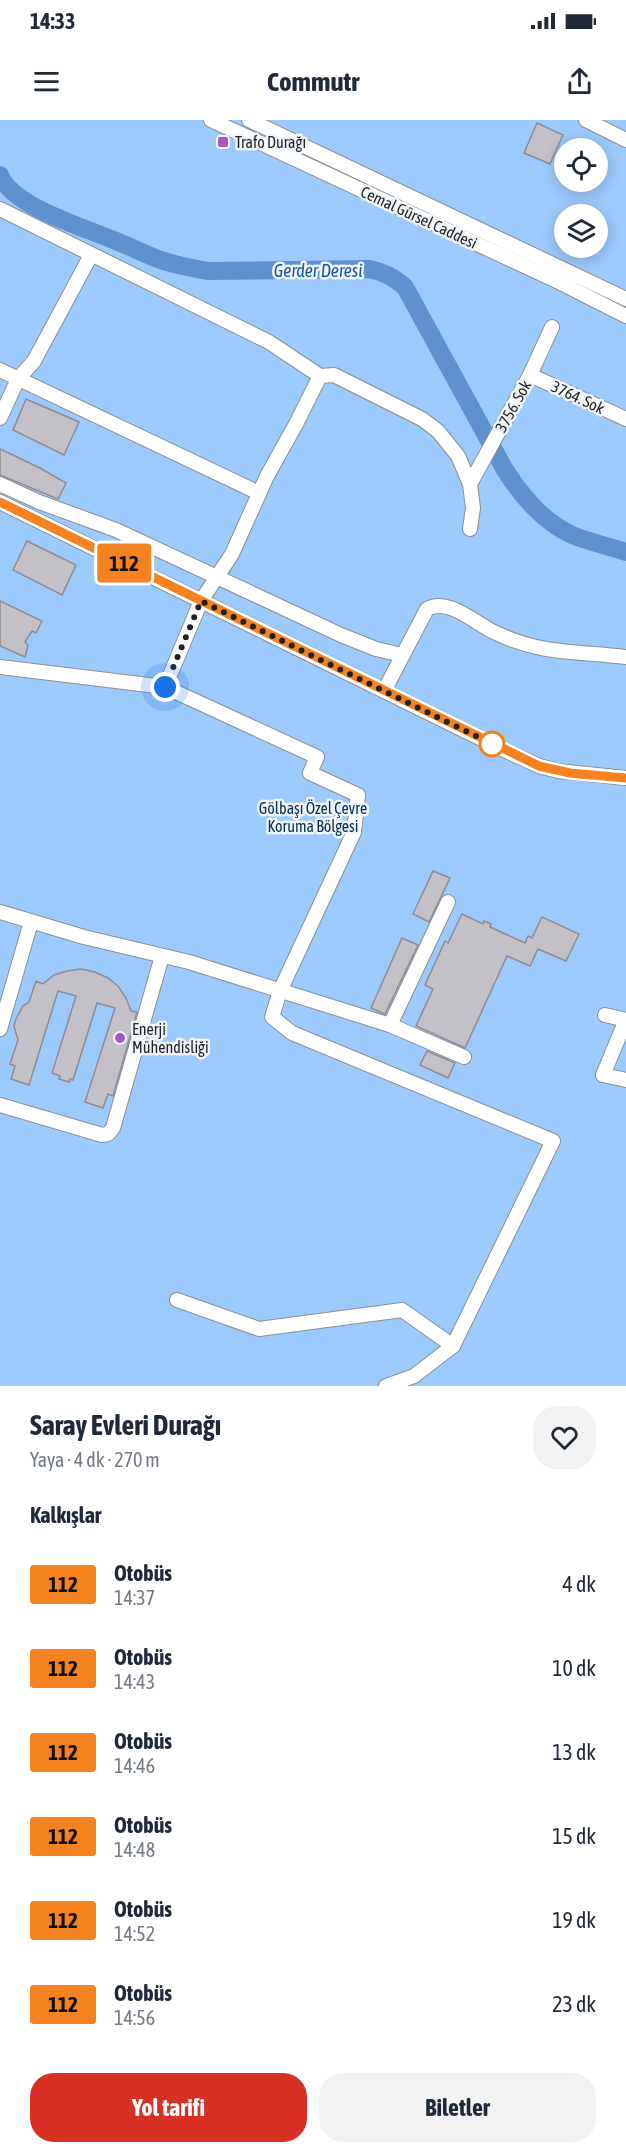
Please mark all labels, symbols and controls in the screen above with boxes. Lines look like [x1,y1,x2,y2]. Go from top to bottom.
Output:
text: 14:33 [30,8,75,34]
icon: menu [30,65,63,98]
icon: share [563,65,596,98]
text: Commutr [267,66,359,97]
place label: Trafo Durağı [235,133,306,152]
marker: Trafo Durağı [216,135,230,149]
map controls [554,138,608,258]
button: locate [554,138,608,192]
street label: Cemal Gürsel Caddesi [358,182,480,252]
button: layers [554,204,608,258]
water label: Gerder Deresi [274,260,362,281]
street label: 3756. Sok [491,377,535,435]
street label: 3764. Sok [549,377,607,417]
line badge: 112 [90,544,158,582]
text: 112 [109,551,139,575]
your location [150,672,180,702]
unlabelled marker [479,731,505,757]
park label: Gölbaşı Özel Çevre Koruma Bölgesi [259,799,367,836]
place label: Enerji Mühendisliği [132,1020,209,1057]
marker: Enerji Mühendisliği [113,1031,127,1045]
button: heart [533,1406,596,1469]
text: Saray Evleri Durağı [30,1409,221,1441]
text: Yaya · 4 dk · 270 m [30,1448,160,1471]
text: Kalkışlar [30,1502,101,1528]
text: Otobüs [114,1560,172,1586]
text: 4 dk [563,1571,596,1597]
text: 112 [48,1572,78,1596]
text: 14:37 [114,1586,155,1609]
text: Otobüs [114,1644,172,1670]
text: 10 dk [552,1655,596,1681]
text: 112 [48,1656,78,1680]
text: 14:43 [114,1670,155,1693]
text: Otobüs [114,1728,172,1754]
text: 13 dk [552,1739,596,1765]
text: 112 [48,1740,78,1764]
text: 14:46 [114,1754,155,1777]
text: Otobüs [114,1812,172,1838]
text: 15 dk [552,1823,596,1849]
text: 112 [48,1824,78,1848]
text: 14:48 [114,1838,155,1861]
text: Otobüs [114,1896,172,1922]
text: 19 dk [552,1907,596,1933]
text: 112 [48,1908,78,1932]
text: 14:52 [114,1922,155,1945]
text: Otobüs [114,1980,172,2006]
text: 23 dk [552,1991,596,2017]
text: 112 [48,1992,78,2016]
text: 14:56 [114,2006,155,2029]
button: Yol tarifi [30,2073,307,2142]
button: Biletler [319,2073,596,2142]

